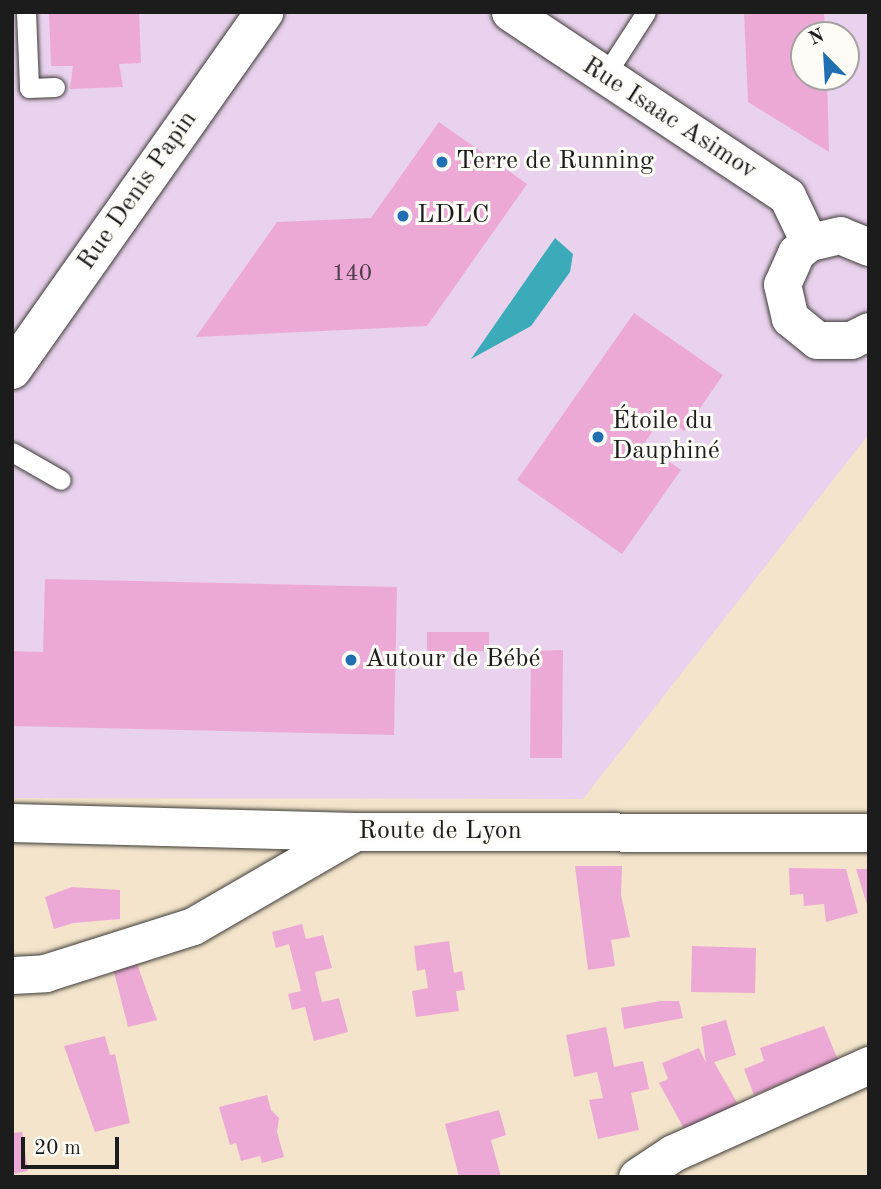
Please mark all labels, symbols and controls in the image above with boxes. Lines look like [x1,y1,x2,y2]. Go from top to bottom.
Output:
north arrow [790,21,860,91]
text: N [807,27,828,50]
street label: Rue Isaac Asimov [576,51,762,187]
street label: Rue Denis Papin [71,105,205,277]
place label: Terre de Running [456,146,654,178]
marker: Terre de Running [434,154,450,170]
place label: LDLC [417,200,490,232]
marker: LDLC [395,208,411,224]
house number: 140 [332,260,372,288]
place label: Étoile du Dauphiné [612,406,720,467]
marker: Étoile du Dauphiné [590,429,606,445]
place label: Autour de Bébé [365,644,541,676]
marker: Autour de Bébé [343,652,359,668]
street label: Route de Lyon [358,816,522,848]
scale bar [24,1122,122,1166]
text: 20 m [34,1138,81,1159]

